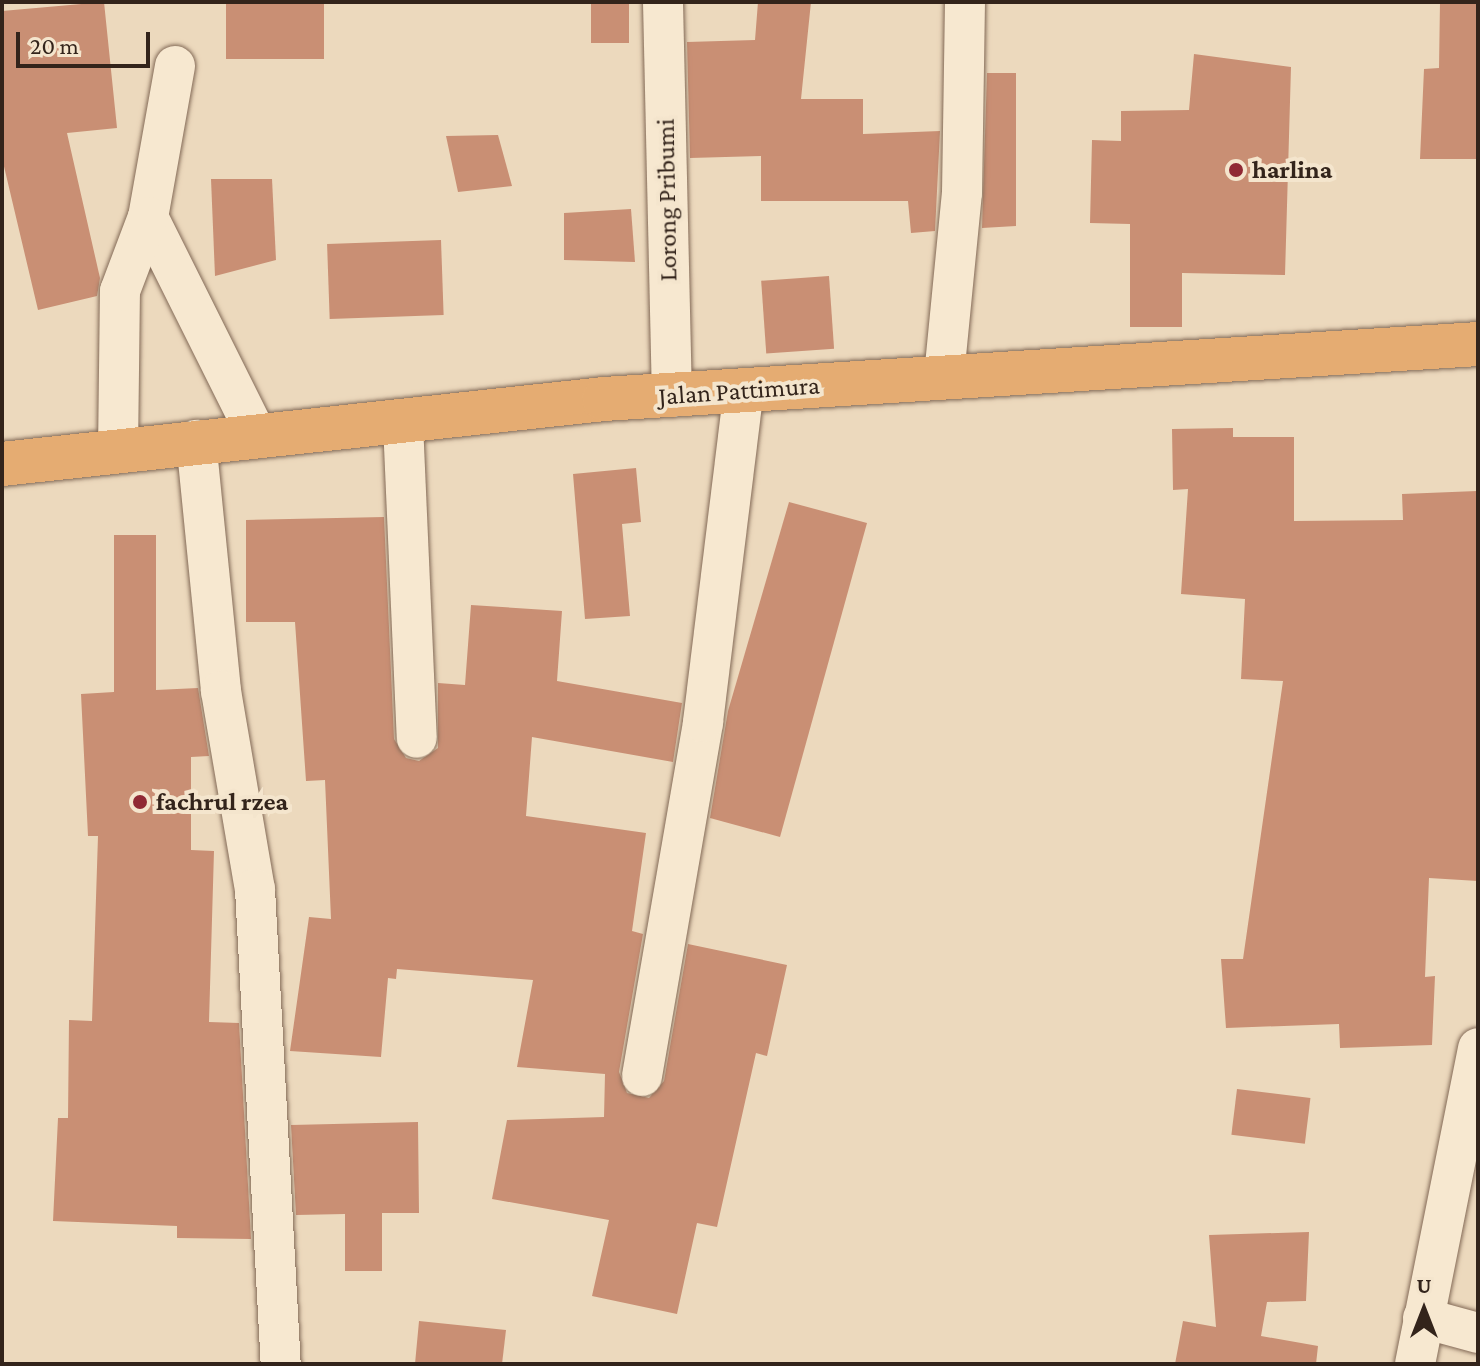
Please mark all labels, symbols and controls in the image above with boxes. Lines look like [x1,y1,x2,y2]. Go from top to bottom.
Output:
scale bar [20,16,154,66]
text: 20 m [30,32,79,59]
street label: Lorong Pribumi [650,118,684,282]
place label: harlina [1252,154,1332,186]
marker: harlina [1227,161,1245,179]
street label: Jalan Pattimura [657,370,821,412]
place label: fachrul rzea [156,786,288,818]
marker: fachrul rzea [131,793,149,811]
north arrow [1384,1270,1464,1350]
text: U [1416,1273,1432,1298]

